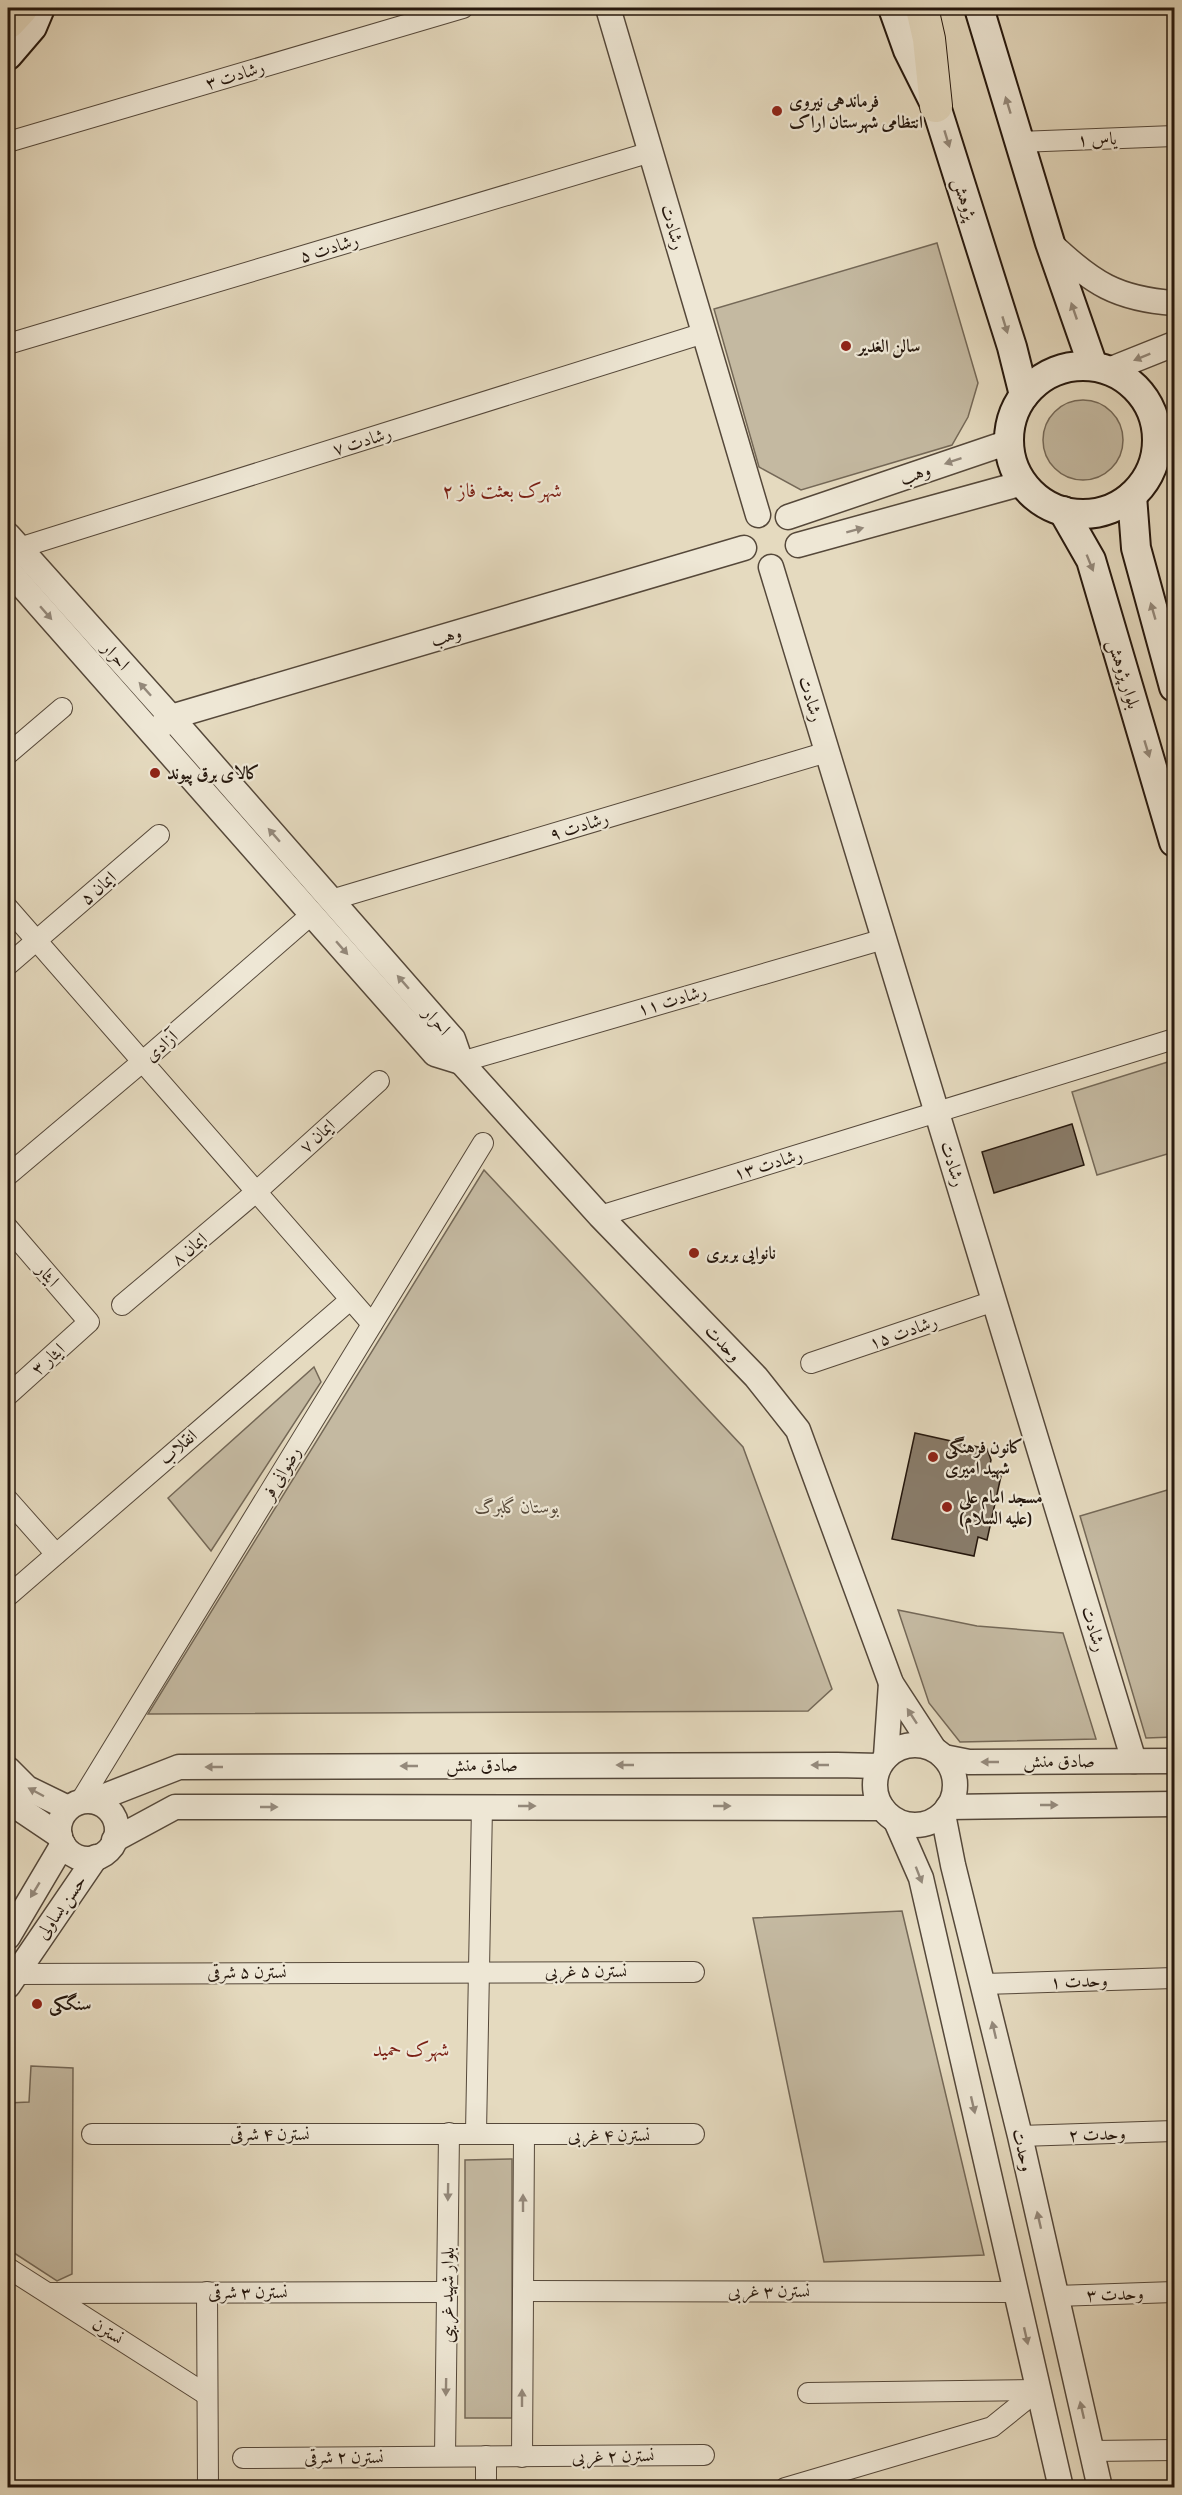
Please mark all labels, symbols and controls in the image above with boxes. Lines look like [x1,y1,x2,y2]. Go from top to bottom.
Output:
street label: رشادت ۳ [203,55,267,95]
place label: فرماندهی نیروی انتظامی شهرستان اراک [789,89,923,134]
one-way arrow [1003,96,1012,114]
marker: فرماندهی نیروی انتظامی شهرستان اراک [770,104,784,118]
street label: یاس ۱ [1077,126,1119,152]
one-way arrow [942,130,952,148]
street label: پژوهش [947,175,983,225]
street label: رشادت [655,201,691,253]
street label: رشادت ۵ [297,228,361,268]
one-way arrow [1068,302,1078,320]
one-way arrow [1001,316,1010,334]
place label: سالن الغدیر [856,334,921,358]
marker: سالن الغدیر [839,339,853,353]
one-way arrow [1132,352,1150,362]
street label: رشادت ۷ [330,421,394,461]
one-way arrow [944,457,962,467]
street label: وهب [896,458,934,490]
district label: شهرک بعثت فاز ۲ [442,477,562,504]
one-way arrow [845,524,864,534]
one-way arrow [1085,554,1095,572]
one-way arrow [1148,601,1157,619]
one-way arrow [39,606,53,621]
street label: وهب [428,620,464,652]
street label: احرار [95,635,135,676]
street label: بلوار پژوهش [1102,636,1146,712]
street label: رشادت [793,673,829,725]
one-way arrow [139,682,152,697]
one-way arrow [1143,740,1152,758]
place label: کالای برق پیوند [167,761,260,786]
marker: کالای برق پیوند [148,766,162,780]
street label: رشادت ۹ [547,806,611,846]
one-way arrow [268,828,281,843]
street label: ایمان ۵ [75,866,121,910]
one-way arrow [335,940,348,955]
one-way arrow [397,975,410,990]
street label: رشادت ۱۱ [635,979,709,1021]
street label: احرار [417,1000,456,1041]
street label: آزادی [139,1023,184,1067]
street label: ایمان ۷ [294,1114,340,1158]
street label: رشادت [935,1138,971,1190]
street label: رشادت ۱۳ [731,1142,805,1186]
street label: ایمان ۸ [166,1227,212,1271]
place label: نانوایی بربری [706,1241,776,1265]
marker: نانوایی بربری [687,1246,701,1260]
street label: ایثار [30,1257,65,1292]
street label: رشادت ۱۵ [866,1309,940,1355]
street label: وحدت [699,1319,747,1367]
street label: ایثار ۳ [26,1337,70,1381]
street label: انقلاب [154,1424,202,1470]
place label: کانون فرهنگی شهید امیری [945,1435,1023,1480]
street label: رضوانی فر [255,1442,306,1506]
marker: کانون فرهنگی شهید امیری [926,1450,940,1464]
place label: مسجد امام علی (علیه السلام) [958,1485,1043,1534]
park label: بوستان گلبرگ [475,1495,560,1519]
marker: مسجد امام علی (علیه السلام) [940,1500,954,1514]
street label: رشادت [1076,1603,1112,1655]
one-way arrow [907,1708,918,1724]
street label: صادق منش [1023,1749,1095,1773]
street label: صادق منش [446,1753,518,1777]
one-way arrow [981,1757,1000,1767]
one-way arrow [616,1760,635,1770]
one-way arrow [811,1760,830,1770]
one-way arrow [400,1761,419,1771]
one-way arrow [205,1762,224,1772]
one-way arrow [27,1787,44,1797]
one-way arrow [1039,1800,1058,1810]
one-way arrow [518,1801,537,1811]
one-way arrow [713,1801,732,1811]
one-way arrow [260,1802,279,1811]
one-way arrow [914,1866,924,1884]
street label: حسن یساولی [30,1870,92,1944]
one-way arrow [30,1882,40,1899]
street label: نسترن ۵ غربی [545,1959,627,1984]
street label: نسترن ۵ شرقی [207,1960,287,1984]
street label: وحدت ۱ [1050,1968,1108,1994]
place label: سنگکی [49,1992,91,2016]
marker: سنگکی [30,1997,44,2011]
one-way arrow [989,2021,999,2039]
district label: شهرک حمید [373,2036,449,2063]
one-way arrow [969,2096,978,2115]
street label: وحدت ۲ [1068,2121,1126,2147]
street label: نسترن ۴ شرقی [230,2122,310,2146]
street label: نسترن ۴ غربی [568,2123,650,2148]
street label: وحدت [1006,2126,1040,2174]
one-way arrow [443,2182,453,2201]
one-way arrow [519,2194,528,2213]
one-way arrow [1033,2211,1043,2229]
street label: بلوار شهید غریبی [434,2247,462,2343]
street label: نسترن ۳ غربی [728,2279,810,2304]
street label: نسترن ۳ شرقی [208,2280,288,2304]
street label: وحدت ۳ [1086,2281,1144,2307]
street label: نسترن [88,2312,128,2350]
one-way arrow [1022,2327,1031,2346]
one-way arrow [441,2377,451,2396]
one-way arrow [517,2389,527,2408]
one-way arrow [1077,2400,1086,2419]
street label: نسترن ۲ غربی [572,2443,655,2470]
street label: نسترن ۲ شرقی [304,2445,384,2469]

